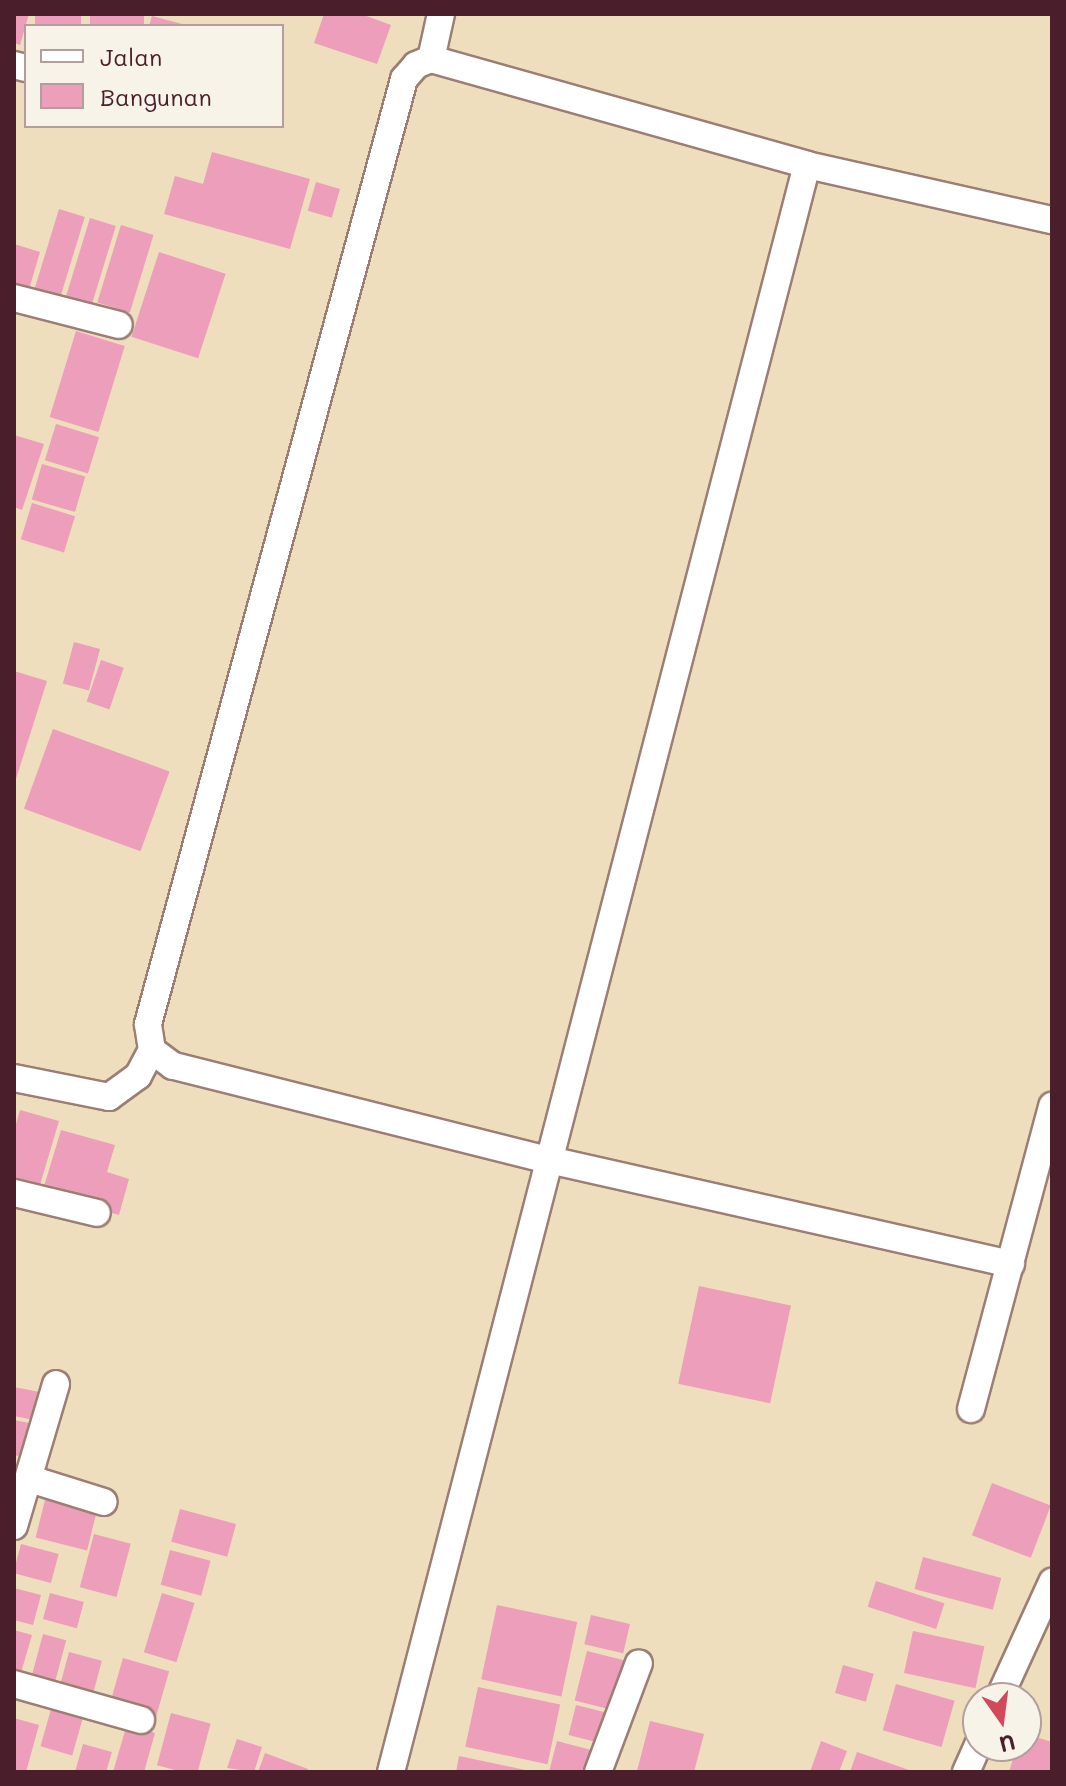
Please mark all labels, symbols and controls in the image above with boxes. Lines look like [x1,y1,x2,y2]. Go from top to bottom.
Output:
legend [24,24,284,128]
text: Jalan [100,41,162,72]
text: Bangunan [100,81,212,112]
north arrow [962,1682,1042,1762]
text: U [996,1728,1018,1760]

